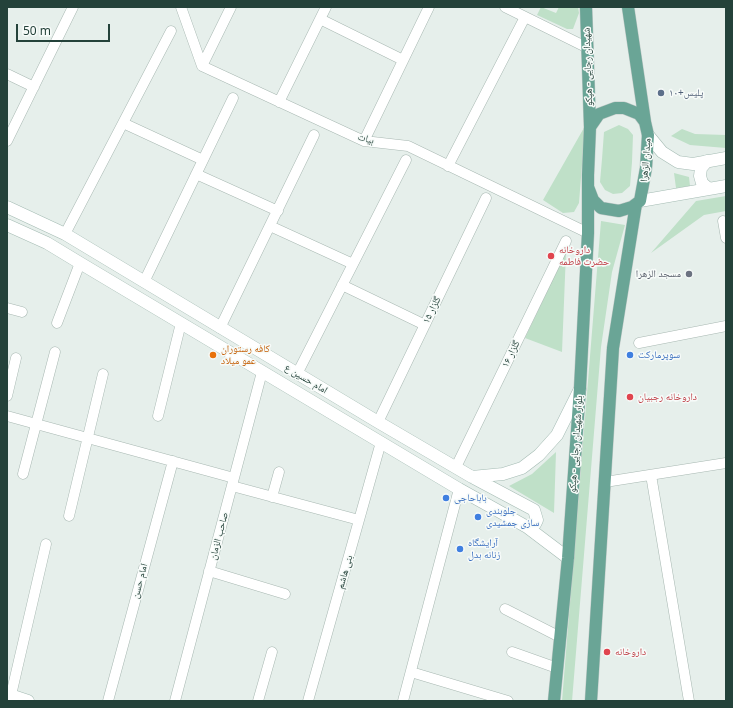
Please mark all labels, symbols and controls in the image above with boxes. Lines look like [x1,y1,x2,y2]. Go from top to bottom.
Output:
scale bar [18,16,112,42]
text: 50 m [23,22,51,39]
street label: شهیدان رجایی - هپکو [581,27,595,107]
place label: پلیس+۱۰ [669,87,703,99]
marker: پلیس+۱۰ [656,88,666,98]
street label: بیات [356,131,376,147]
street label: میدان الزهرا [638,138,654,182]
place label: داروخانه حضرت فاطمه [559,244,609,268]
marker: داروخانه حضرت فاطمه [546,251,556,261]
place label: مسجد الزهرا [636,268,681,280]
marker: مسجد الزهرا [684,269,694,279]
street label: گلزار ۱۵ [420,295,444,325]
street label: گلزار ۱۶ [499,339,523,369]
place label: کافه رستوران عمو میلاد [221,343,270,366]
place label: سوپرمارکت [638,349,680,361]
marker: کافه رستوران عمو میلاد [208,350,218,360]
marker: سوپرمارکت [625,350,635,360]
street label: امام حسین ع [282,361,330,397]
place label: داروخانه رجبیان [638,391,697,403]
marker: داروخانه رجبیان [625,392,635,402]
street label: بلوار شهیدان رجایی - هپکو [567,395,585,493]
place label: باباحاجی [454,492,487,504]
marker: باباحاجی [441,493,451,503]
place label: جلوبندی سازی جمشیدی [486,505,539,528]
street label: صاحب الزمان [207,511,231,561]
marker: جلوبندی سازی جمشیدی [473,512,483,522]
place label: آرایشگاه زنانه بدل [468,537,500,560]
marker: آرایشگاه زنانه بدل [455,544,465,554]
street label: بنی هاشم [334,554,356,590]
street label: امام حسن [130,562,150,600]
place label: داروخانه [615,646,646,658]
marker: داروخانه [602,647,612,657]

